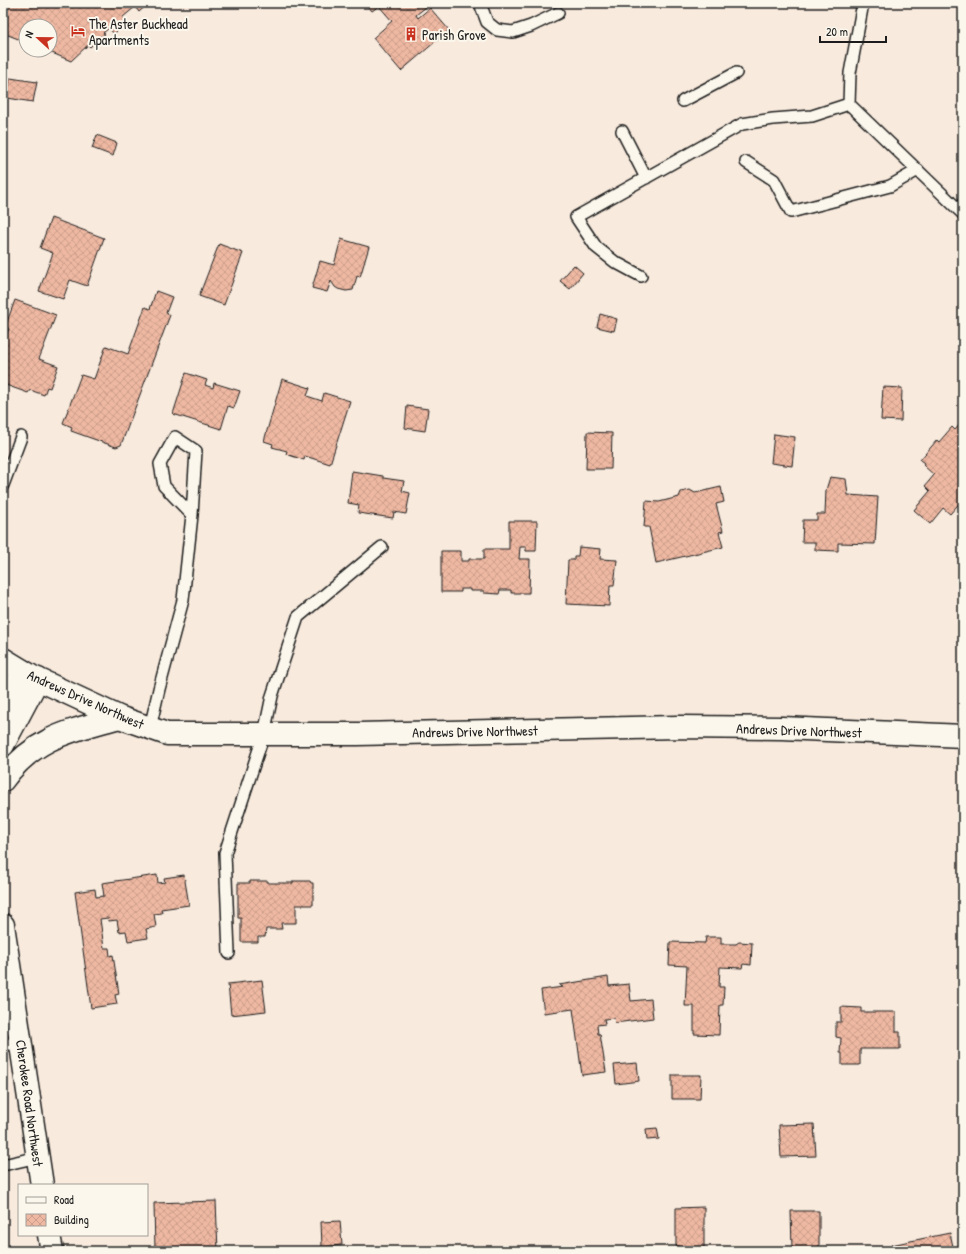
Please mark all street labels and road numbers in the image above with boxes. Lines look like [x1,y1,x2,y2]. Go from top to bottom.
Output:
street label: Andrews Drive Northwest [25,665,147,733]
street label: Andrews Drive Northwest [736,718,862,742]
street label: Andrews Drive Northwest [412,720,538,742]
street label: Cherokee Road Northwest [12,1038,48,1168]

